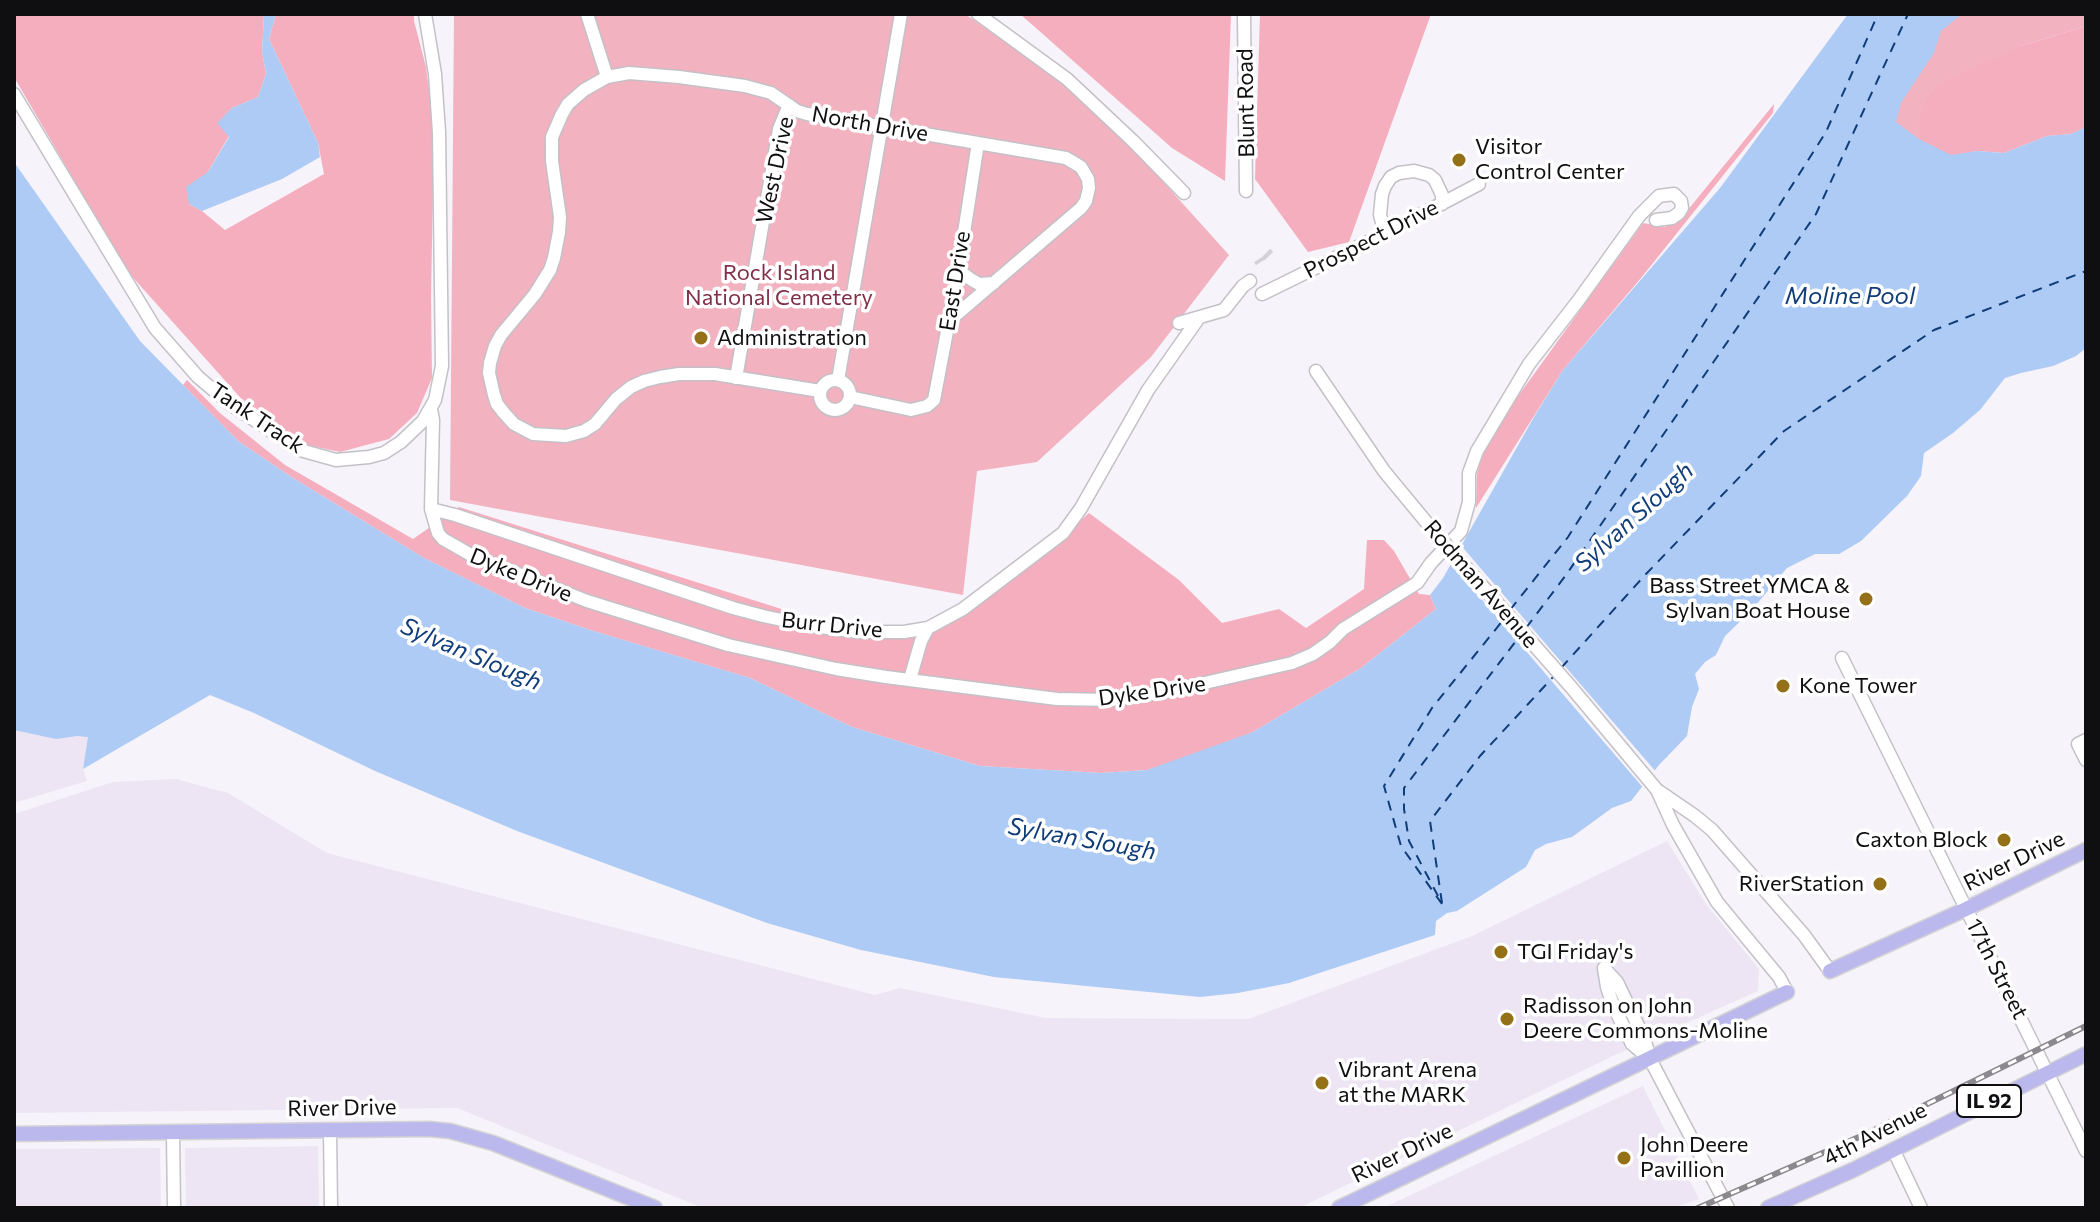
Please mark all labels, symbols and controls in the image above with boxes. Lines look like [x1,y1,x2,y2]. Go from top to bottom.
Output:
street label: Blunt Road [1232,48,1260,158]
street label: North Drive [810,101,930,147]
street label: West Drive [751,114,799,226]
place label: Visitor Control Center [1475,134,1625,186]
marker: Visitor Control Center [1450,151,1468,169]
street label: Prospect Drive [1300,194,1442,284]
street label: East Drive [934,229,976,333]
park label: Rock Island National Cemetery [685,260,873,312]
water label: Moline Pool [1785,282,1915,310]
place label: Administration [717,325,867,351]
marker: Administration [692,329,710,347]
street label: Tank Track [205,377,309,459]
water label: Sylvan Slough [1569,456,1699,578]
street label: Rodman Avenue [1418,515,1544,653]
street label: Dyke Drive [466,543,576,607]
place label: Bass Street YMCA & Sylvan Boat House [1649,573,1850,624]
marker: Bass Street YMCA & Sylvan Boat House [1857,590,1875,608]
street label: Burr Drive [780,607,884,643]
water label: Sylvan Slough [396,611,546,697]
street label: Dyke Drive [1097,670,1207,712]
place label: Kone Tower [1799,673,1917,699]
marker: Kone Tower [1774,677,1792,695]
water label: Sylvan Slough [1006,812,1158,866]
street label: River Drive [1959,825,2069,897]
place label: Caxton Block [1855,827,1988,853]
marker: Caxton Block [1995,831,2013,849]
place label: RiverStation [1739,871,1864,897]
marker: RiverStation [1871,875,1889,893]
street label: 17th Street [1960,914,2034,1024]
place label: TGI Friday's [1517,939,1633,965]
marker: TGI Friday's [1492,943,1510,961]
place label: Radisson on John Deere Commons-Moline [1523,993,1768,1044]
marker: Radisson on John Deere Commons-Moline [1498,1010,1516,1028]
place label: Vibrant Arena at the MARK [1338,1057,1477,1108]
marker: Vibrant Arena at the MARK [1313,1074,1331,1092]
road number: IL 92 [1957,1085,2021,1117]
street label: River Drive [287,1094,397,1122]
street label: 4th Avenue [1819,1097,1931,1171]
street label: River Drive [1347,1117,1457,1189]
place label: John Deere Pavillion [1640,1132,1748,1184]
marker: John Deere Pavillion [1615,1149,1633,1167]

